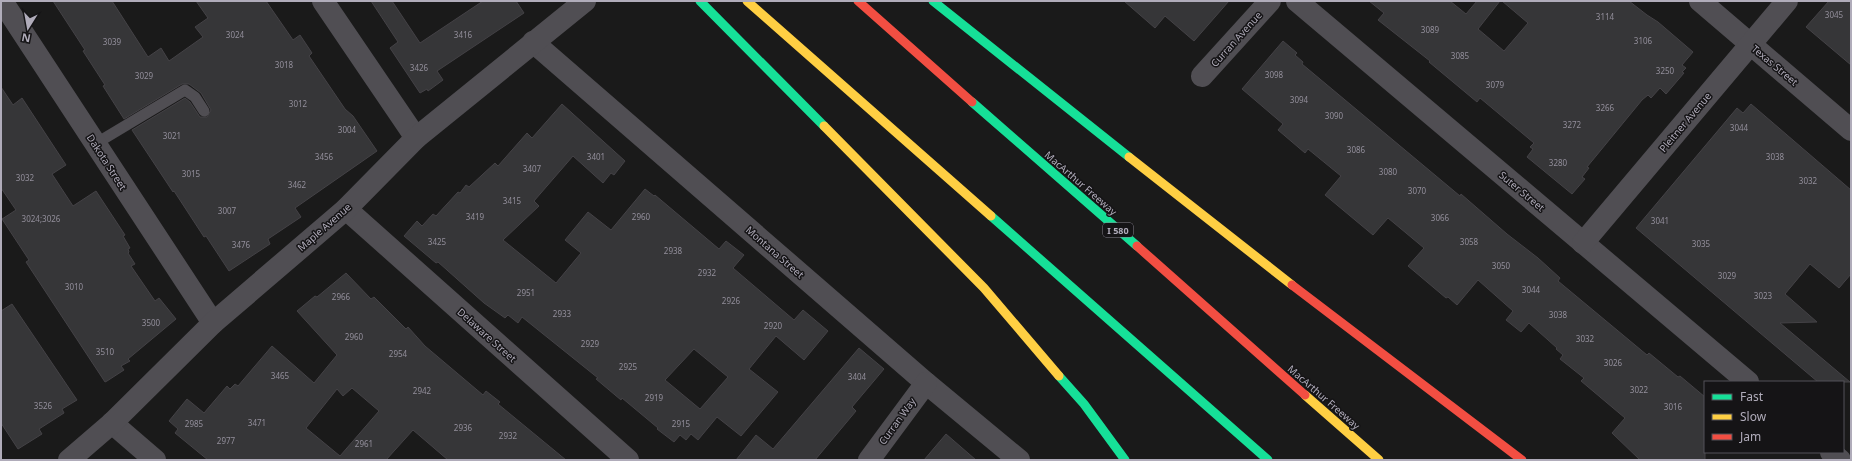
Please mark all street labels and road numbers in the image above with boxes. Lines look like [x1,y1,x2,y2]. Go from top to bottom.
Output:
street label: Curran Avenue [1207,8,1265,70]
street label: Texas Street [1749,41,1801,89]
street label: Pleitner Avenue [1656,89,1714,155]
street label: Dakota Street [84,131,131,193]
street label: MacArthur Freeway [1042,148,1121,219]
street label: Suter Street [1496,168,1548,214]
street label: Maple Avenue [294,200,354,254]
street label: Montana Street [743,223,807,281]
road number: I 580 [1103,223,1133,237]
street label: Delaware Street [455,305,520,365]
street label: MacArthur Freeway [1285,362,1364,433]
street label: Curran Way [875,394,919,447]

